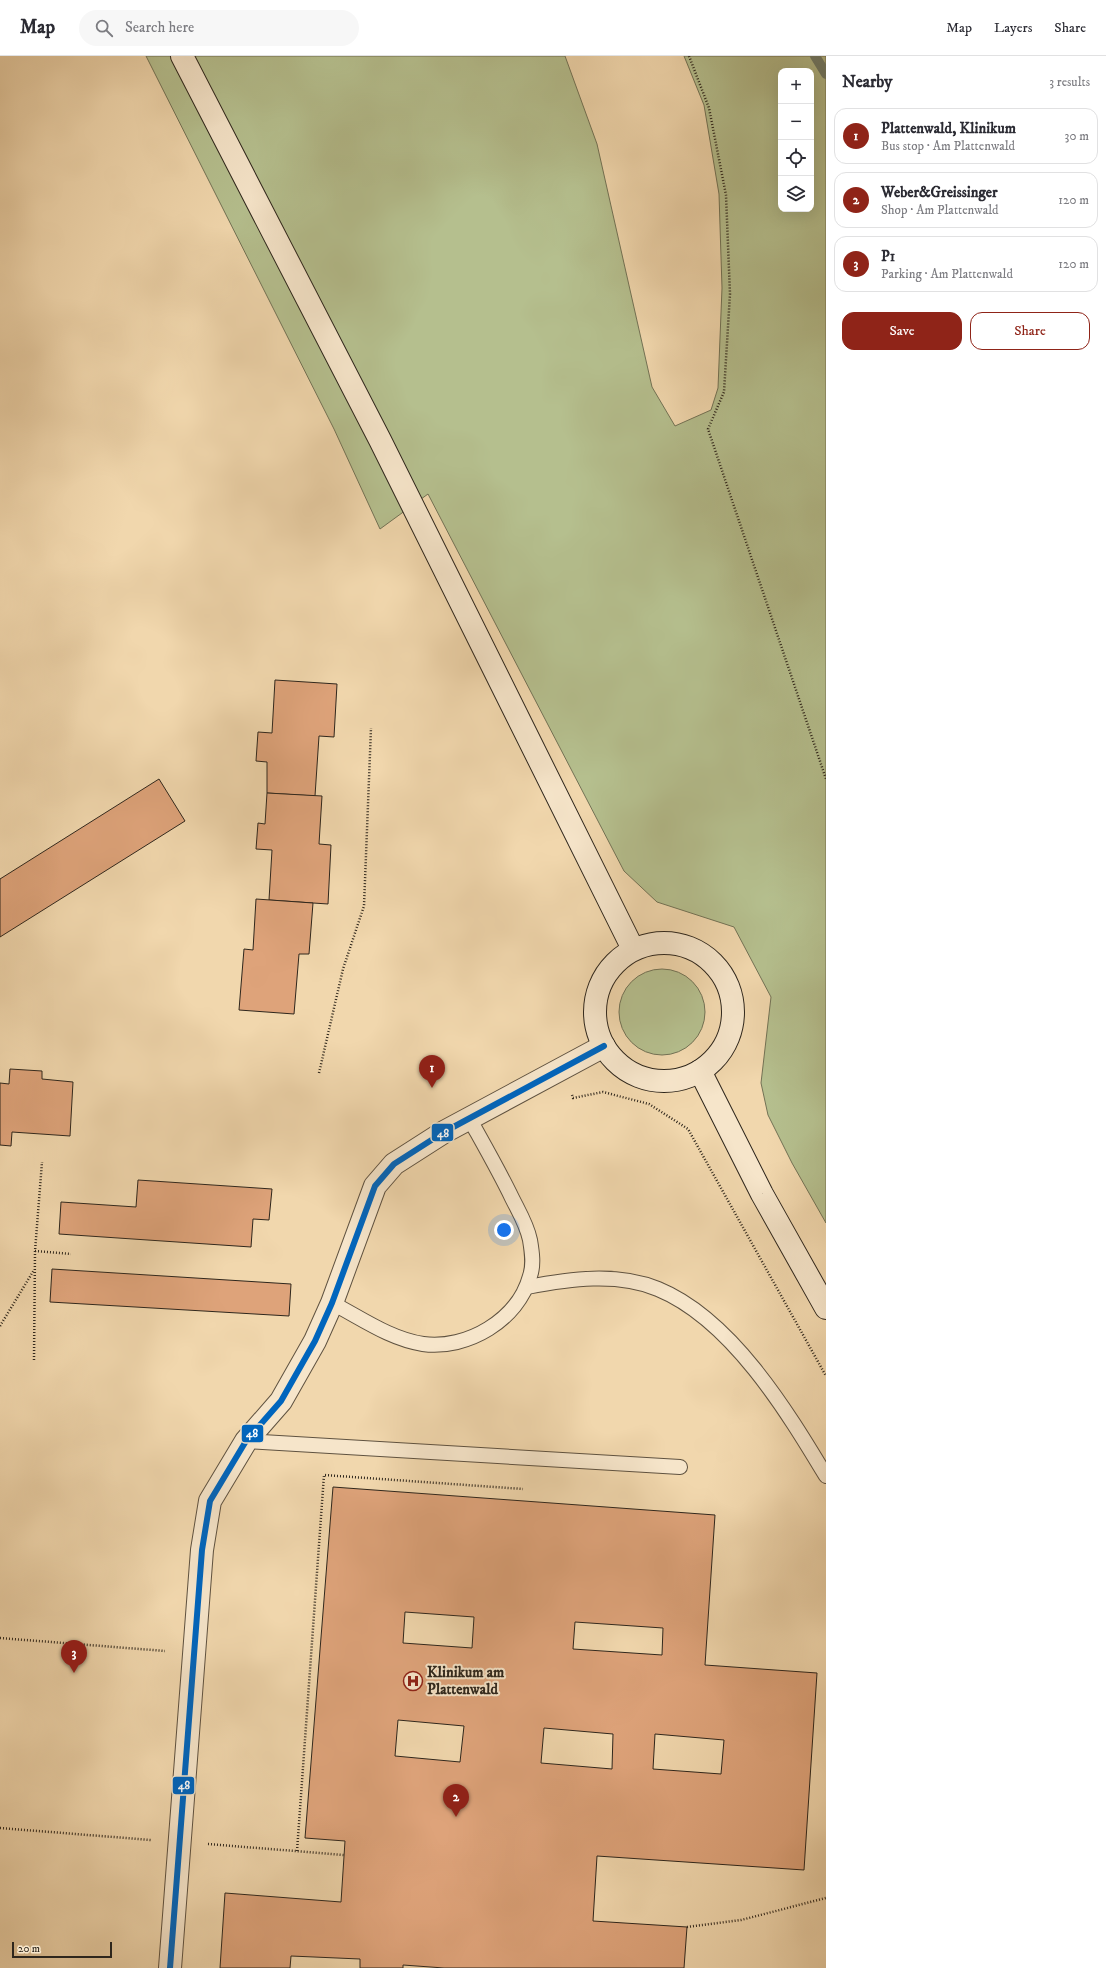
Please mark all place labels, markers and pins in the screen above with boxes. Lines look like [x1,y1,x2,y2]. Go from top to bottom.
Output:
pin: 1 [419,1055,445,1088]
pin: 3 [61,1640,87,1673]
place label: Klinikum am Plattenwald [427,1663,505,1699]
hospital icon: Klinikum am Plattenwald [402,1670,424,1692]
pin: 2 [443,1784,469,1817]

